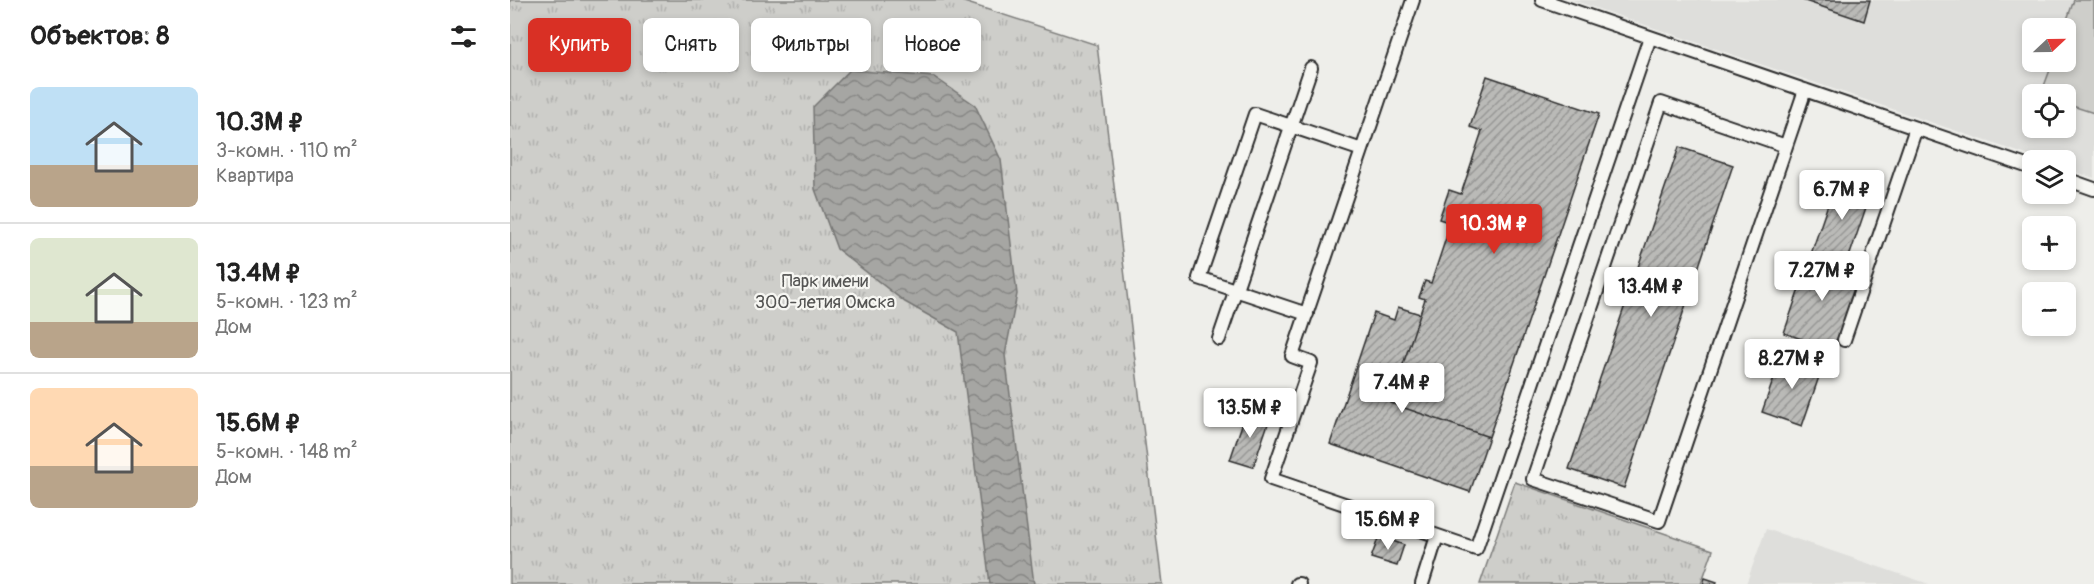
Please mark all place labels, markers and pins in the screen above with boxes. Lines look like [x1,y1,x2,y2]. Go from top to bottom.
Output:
pin: 6.7M ₽ [1793,170,1891,221]
pin: 10.3M ₽ [1439,204,1549,255]
pin: 7.27M ₽ [1767,251,1877,302]
pin: 13.4M ₽ [1596,267,1706,318]
pin: 8.27M ₽ [1737,339,1847,390]
pin: 7.4M ₽ [1353,363,1451,414]
pin: 13.5M ₽ [1195,388,1305,439]
pin: 15.6M ₽ [1333,500,1443,551]

